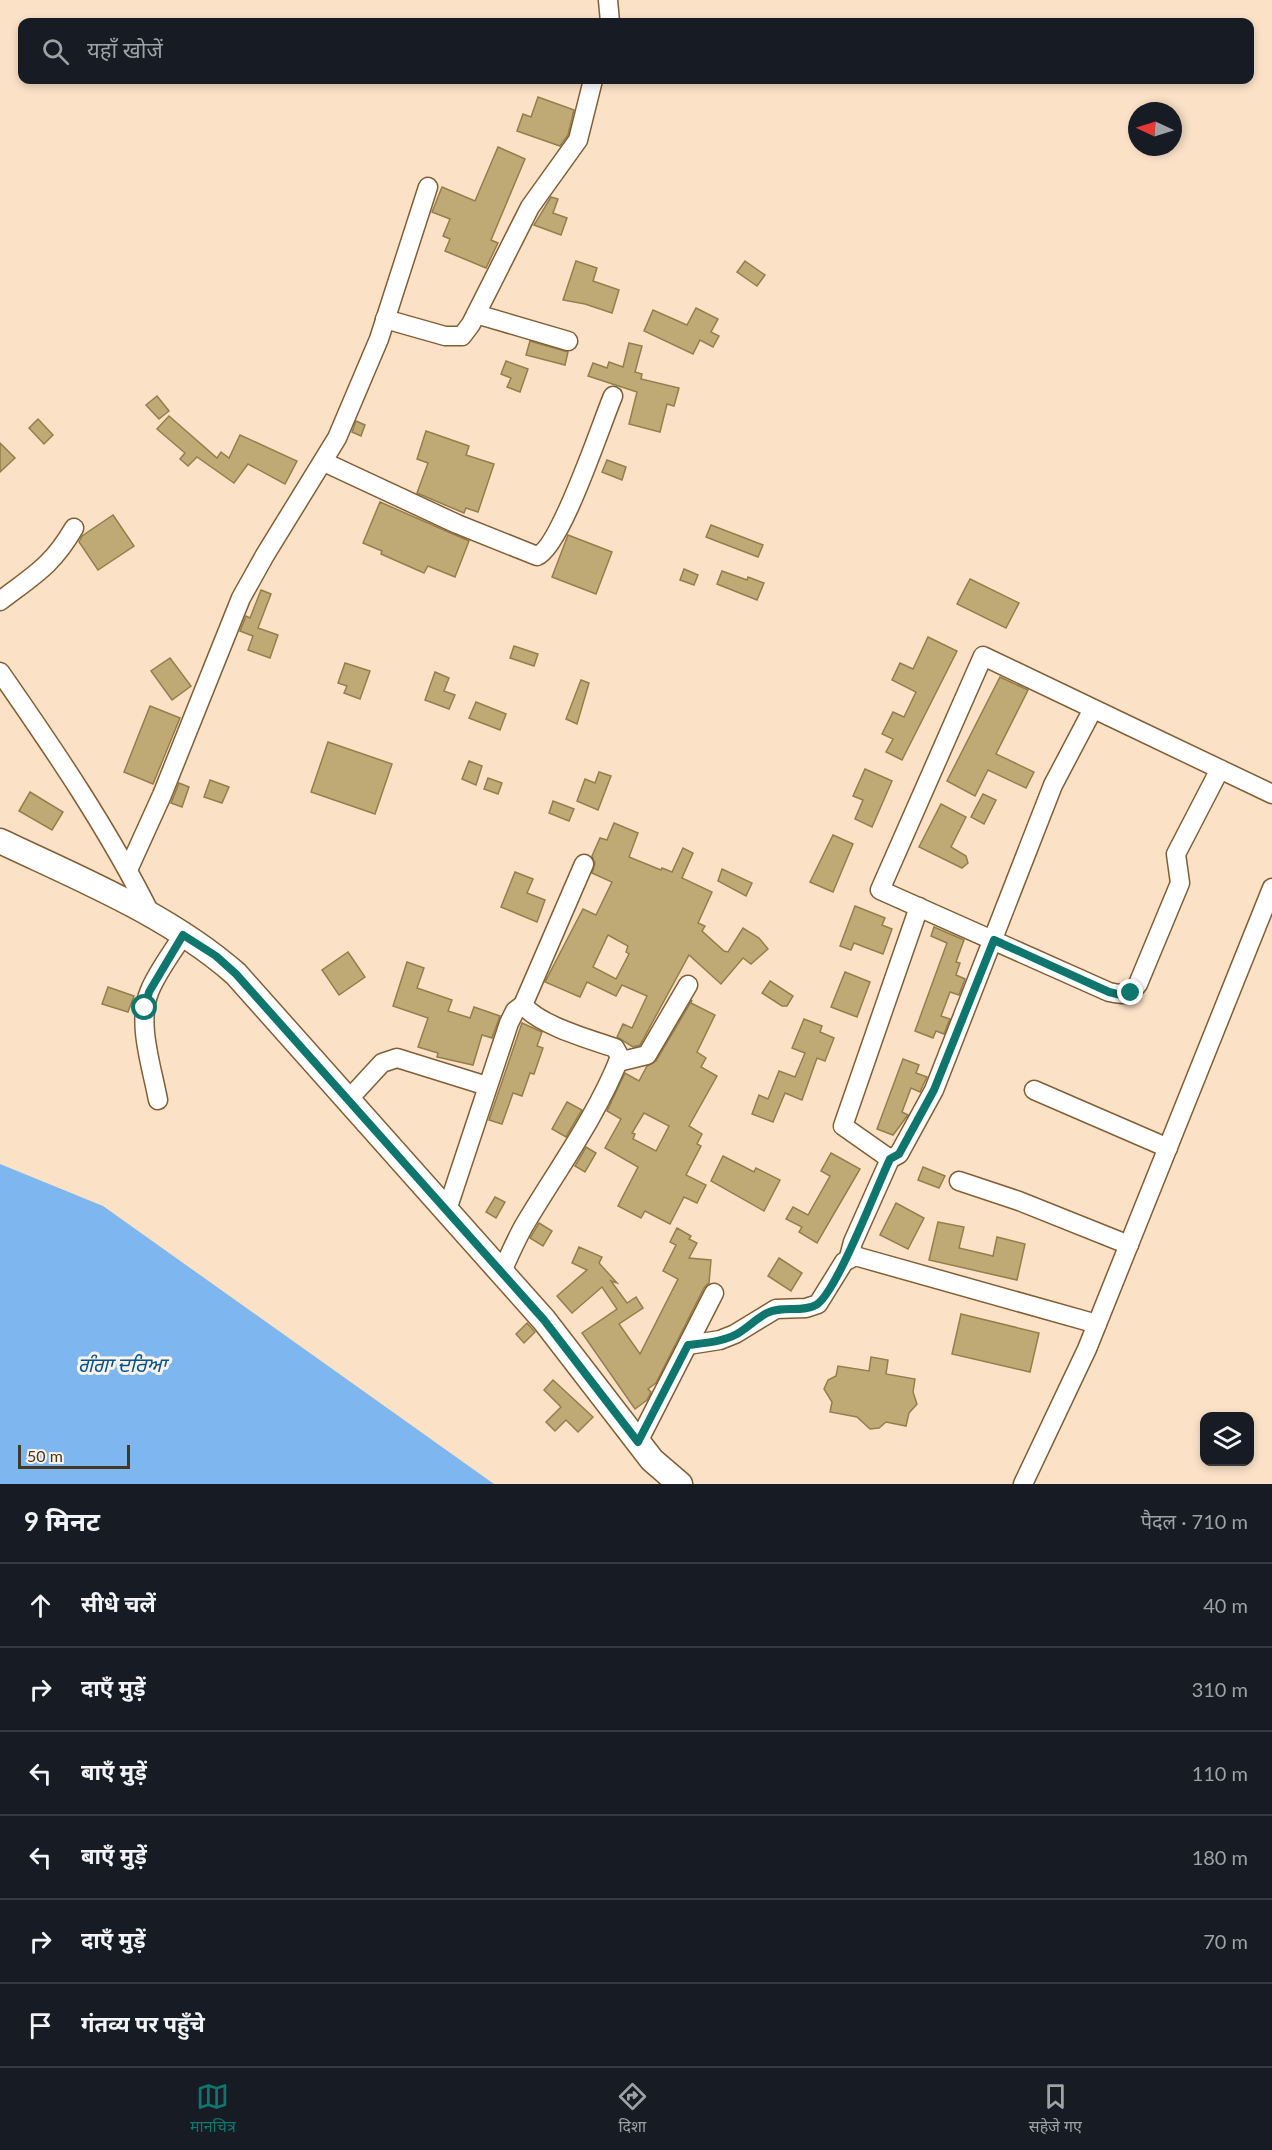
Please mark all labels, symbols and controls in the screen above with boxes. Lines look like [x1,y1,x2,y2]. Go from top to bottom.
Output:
search box [18,18,1254,84]
icon: search [39,35,72,68]
text: यहाँ खोजें [87,36,163,63]
north arrow [1128,102,1182,156]
route end [1117,979,1143,1005]
route start [131,994,157,1020]
water label: ਗੰਗਾ ਦਰਿਆ [78,1352,169,1376]
map controls [1200,1412,1254,1466]
button: layers [1200,1412,1254,1466]
scale bar [18,1442,130,1470]
text: 50 m [27,1446,63,1465]
text: 9 मिनट [24,1505,100,1537]
text: पैदल · 710 m [1141,1509,1248,1533]
icon: ahead [24,1589,57,1622]
text: सीधे चलें [81,1590,156,1617]
text: 40 m [1203,1593,1248,1617]
icon: right [24,1673,57,1706]
text: दाएँ मुड़ें [81,1674,145,1701]
text: 310 m [1192,1677,1248,1701]
icon: left [24,1757,57,1790]
text: बाएँ मुड़ें [81,1758,147,1785]
text: 110 m [1192,1761,1248,1785]
icon: left [24,1841,57,1874]
text: बाएँ मुड़ें [81,1842,147,1869]
text: 180 m [1192,1845,1248,1869]
icon: right [24,1925,57,1958]
text: दाएँ मुड़ें [81,1926,145,1953]
text: 70 m [1203,1929,1248,1953]
icon: arrive [24,2009,57,2042]
text: गंतव्य पर पहुँचे [81,2010,205,2037]
tab: मानचित्र [190,2080,236,2139]
tab: दिशा [616,2080,649,2139]
tab: सहेजे गए [1029,2080,1082,2139]

